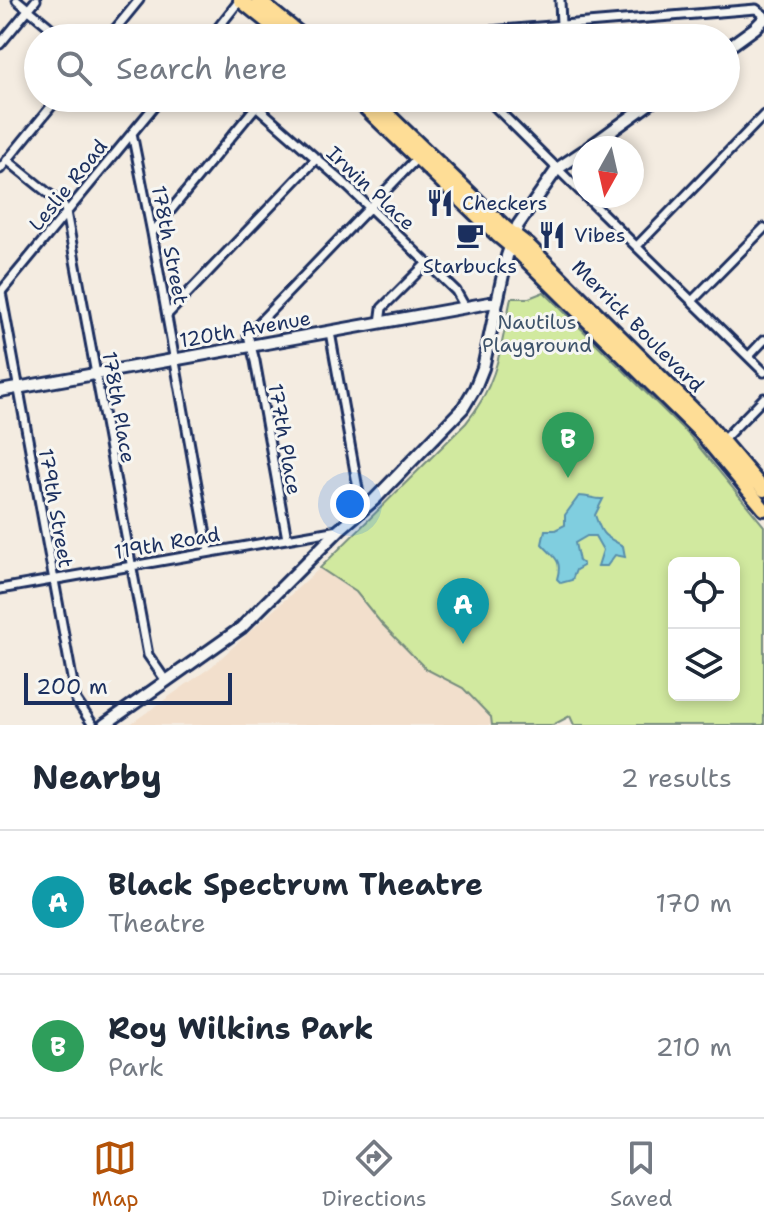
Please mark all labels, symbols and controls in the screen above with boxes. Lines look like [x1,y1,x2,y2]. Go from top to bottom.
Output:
search box [24,24,740,112]
icon: search [52,46,96,90]
text: Search here [116,48,287,89]
street label: Leslie Road [23,134,113,236]
north arrow [572,136,644,208]
street label: Irwin Place [321,140,421,236]
street label: 178th Street [146,183,194,307]
restaurant icon: Checkers [425,188,455,218]
place label: Checkers [462,190,547,216]
cafe icon: Starbucks [455,220,485,250]
restaurant icon: Vibes [537,220,567,250]
place label: Vibes [574,222,626,248]
place label: Starbucks [423,253,517,279]
street label: Merrick Boulevard [566,254,710,398]
street label: 120th Avenue [177,305,313,353]
park label: Nautilus Playground [482,309,592,358]
street label: 178th Place [96,349,142,465]
street label: 177th Place [262,381,308,497]
pin: B [542,412,594,478]
street label: 179th Street [33,446,79,570]
your location [330,484,370,524]
street label: 119th Road [112,521,222,565]
map controls [668,557,740,701]
button: locate [668,557,740,629]
pin: A [437,578,489,644]
button: layers [668,629,740,701]
scale bar [24,669,232,705]
text: 200 m [36,672,108,701]
text: Nearby [32,754,162,800]
text: 2 results [620,760,732,795]
text: Black Spectrum Theatre [108,864,483,905]
text: A [48,885,68,920]
text: 170 m [655,885,732,920]
text: Theatre [108,905,206,940]
text: Roy Wilkins Park [108,1008,374,1049]
text: B [50,1029,66,1064]
text: 210 m [655,1029,732,1064]
text: Park [108,1049,164,1084]
tab: Map [92,1136,139,1213]
tab: Directions [322,1136,427,1213]
tab: Saved [610,1136,672,1213]

